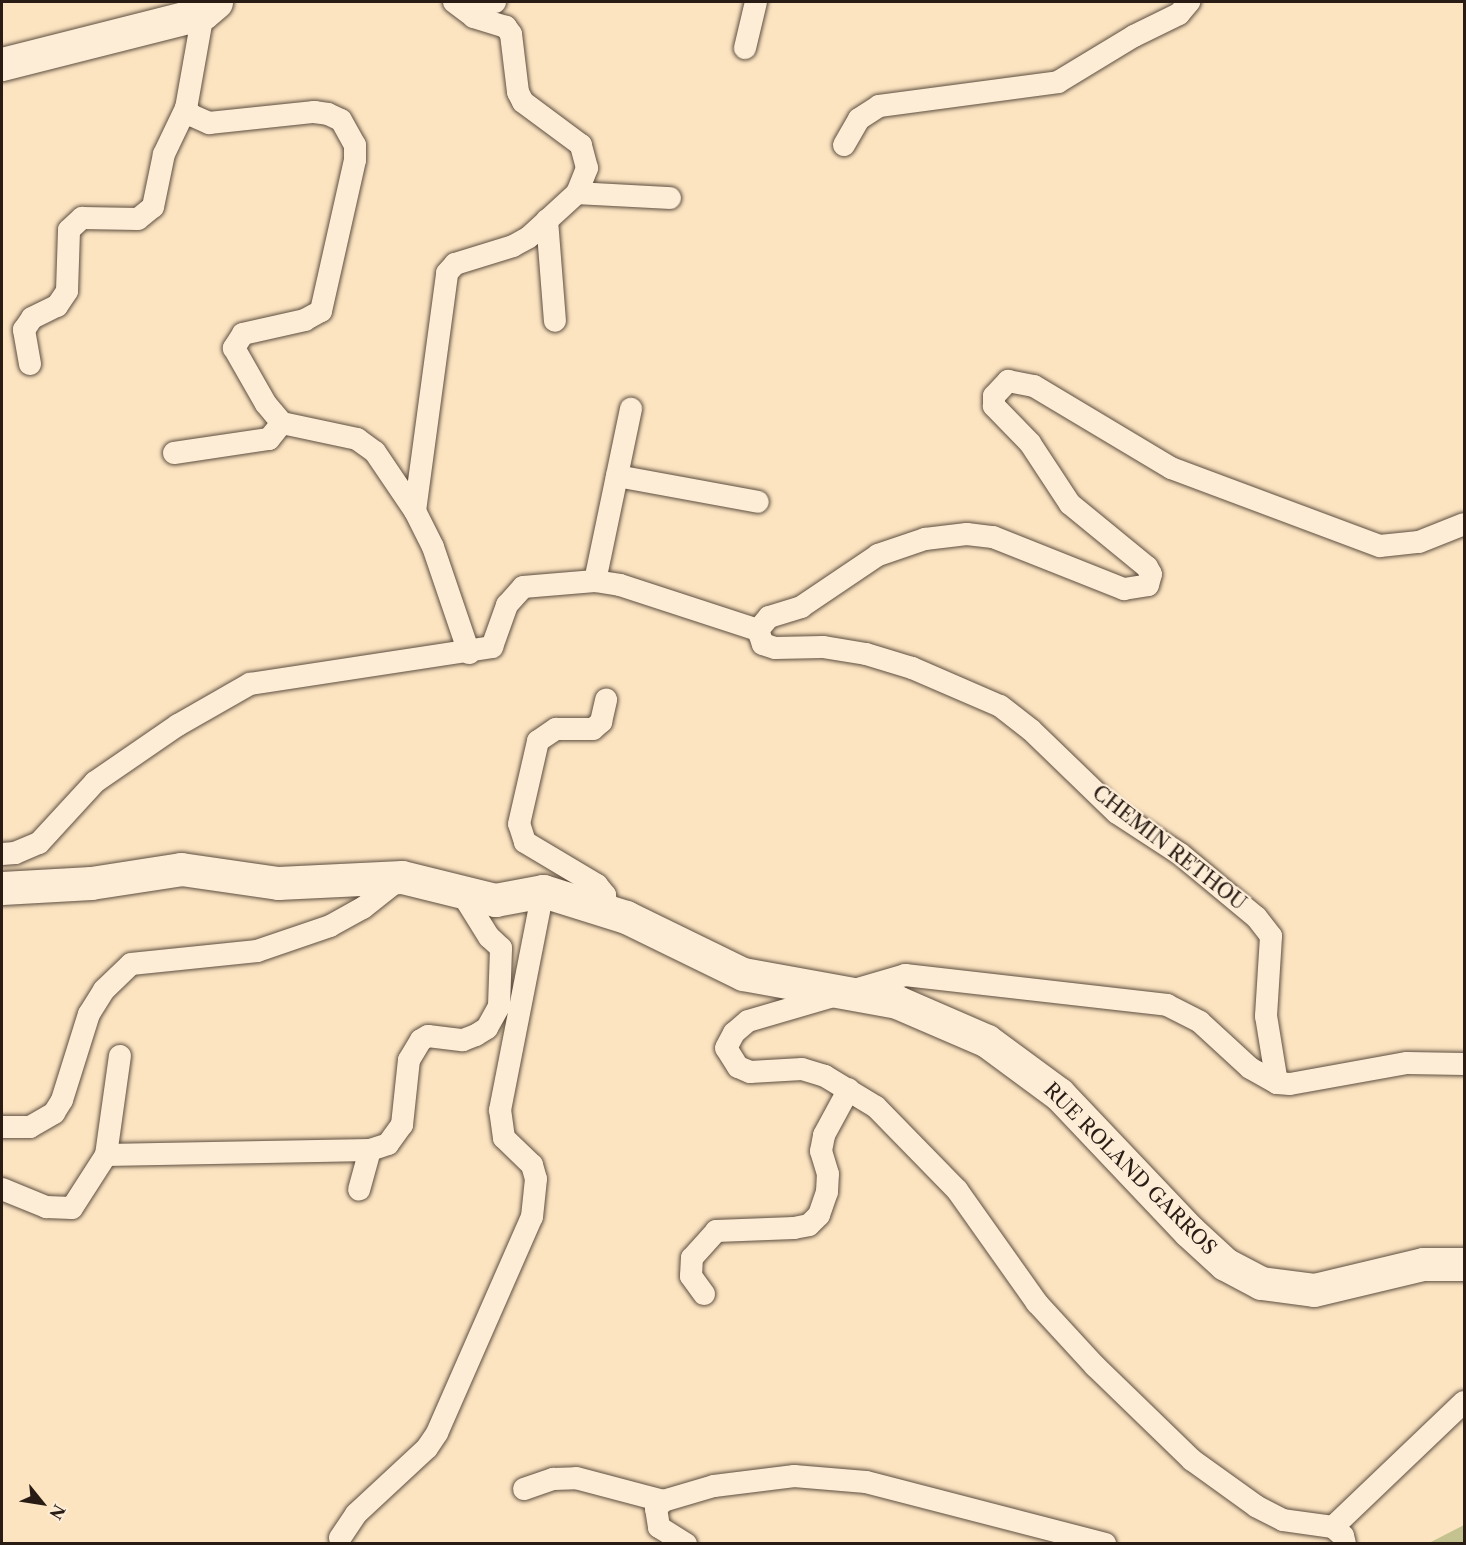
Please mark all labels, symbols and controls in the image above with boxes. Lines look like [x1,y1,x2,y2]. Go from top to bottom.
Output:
street label: CHEMIN RETHOU [1087,781,1251,915]
street label: RUE ROLAND GARROS [1039,1078,1221,1260]
north arrow [12,1473,72,1533]
text: N [45,1501,70,1523]

